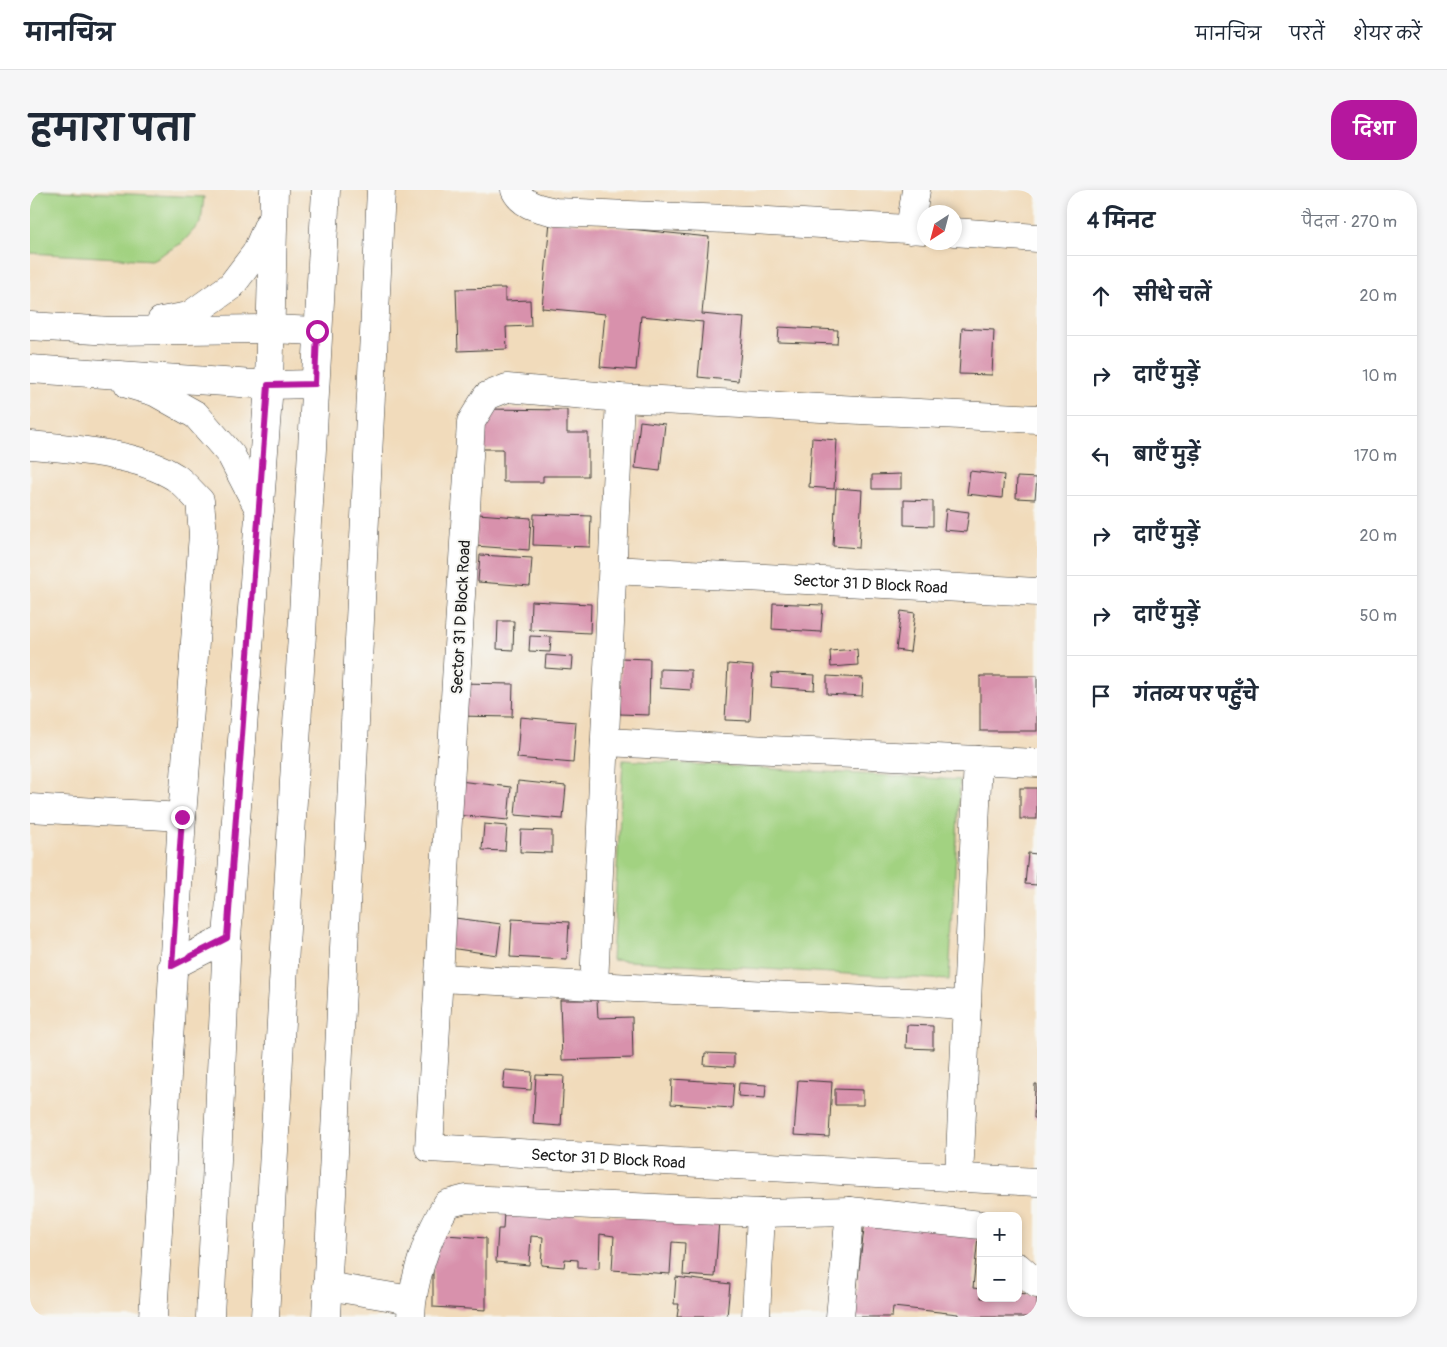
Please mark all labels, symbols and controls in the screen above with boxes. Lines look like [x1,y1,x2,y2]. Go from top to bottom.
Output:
text: मानचित्र [25,19,114,48]
text: मानचित्र [1195,23,1261,46]
text: परतें [1289,23,1325,46]
text: शेयर करें [1353,23,1422,46]
button: दिशा [1331,100,1417,160]
text: हमारा पता [30,107,193,151]
north arrow [917,205,962,250]
text: 4 मिनट [1087,208,1155,235]
text: पैदल · 270 m [1302,212,1397,232]
icon: ahead [1087,282,1115,310]
text: सीधे चलें [1134,283,1211,307]
text: 20 m [1359,286,1397,306]
route start [306,320,329,343]
icon: right [1087,362,1115,390]
text: दाएँ मुड़ें [1134,363,1199,387]
text: 10 m [1362,366,1397,386]
icon: left [1087,442,1115,470]
text: बाएँ मुड़ें [1134,443,1200,467]
text: 170 m [1354,446,1397,466]
icon: right [1087,522,1115,550]
text: दाएँ मुड़ें [1134,523,1199,547]
text: 20 m [1359,526,1397,546]
street label: Sector 31 D Block Road [447,539,475,695]
street label: Sector 31 D Block Road [793,570,948,598]
icon: right [1087,602,1115,630]
text: दाएँ मुड़ें [1134,603,1199,627]
text: 50 m [1360,606,1397,626]
icon: arrive [1087,682,1115,710]
text: गंतव्य पर पहुँचे [1134,683,1258,707]
route end [171,806,194,829]
street label: Sector 31 D Block Road [531,1145,686,1173]
map controls [977,1212,1022,1302]
button: + [977,1212,1022,1257]
button: − [977,1257,1022,1302]

